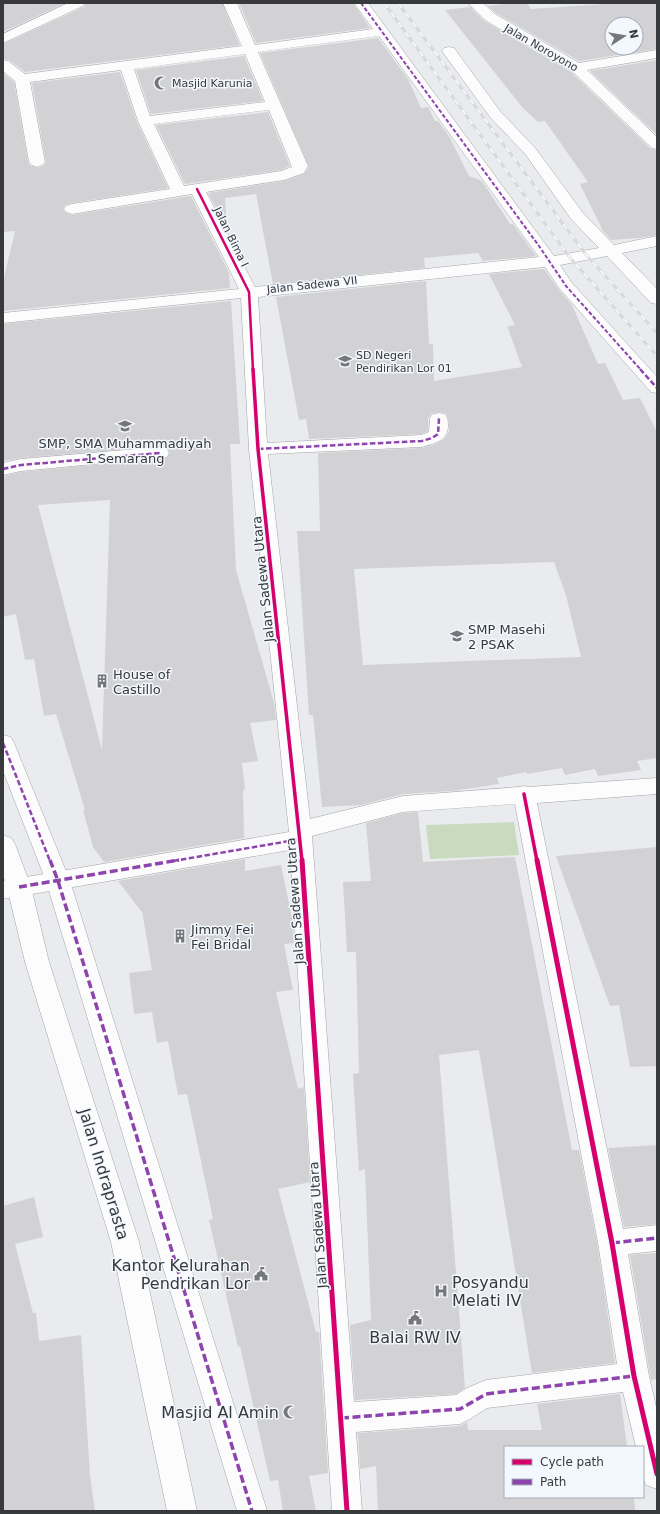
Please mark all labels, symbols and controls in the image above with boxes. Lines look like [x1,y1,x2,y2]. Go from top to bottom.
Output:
north arrow [604,16,644,56]
street label: Jalan Noroyono [501,21,580,75]
text: N [626,28,641,40]
mosque icon: Masjid Karunia [153,75,169,91]
place label: Masjid Karunia [172,77,253,90]
street label: Jalan Bima I [210,204,251,269]
street label: Jalan Sadewa VII [265,274,358,296]
place label: SD Negeri Pendirikan Lor 01 [356,349,452,375]
school or university icon: SD Negeri Pendirikan Lor 01 [337,353,353,369]
school or university icon: SMP, SMA Muhammadiyah 1 Semarang [117,418,133,434]
place label: SMP, SMA Muhammadiyah 1 Semarang [39,436,211,466]
street label: Jalan Sadewa Utara [249,515,277,644]
place label: SMP Masehi 2 PSAK [468,622,545,652]
school or university icon: SMP Masehi 2 PSAK [449,628,465,644]
place label: House of Castillo [113,667,171,697]
building icon: House of Castillo [94,673,110,689]
street label: Jalan Sadewa Utara [283,837,307,966]
place label: Jimmy Fei Fei Bridal [190,922,254,952]
building icon: Jimmy Fei Fei Bridal [172,928,188,944]
street label: Jalan Indraprasta [75,1105,133,1242]
street label: Jalan Sadewa Utara [306,1161,330,1290]
place label: Kantor Kelurahan Pendrikan Lor [112,1256,250,1293]
public building icon: Kantor Kelurahan Pendrikan Lor [253,1266,269,1282]
place label: Posyandu Melati IV [452,1273,529,1310]
hospital icon: Posyandu Melati IV [433,1283,449,1299]
public building icon: Balai RW IV [407,1310,423,1326]
place label: Balai RW IV [369,1328,461,1347]
place label: Masjid Al Amin [161,1403,279,1422]
mosque icon: Masjid Al Amin [282,1404,298,1420]
legend [504,1446,644,1498]
text: Cycle path [540,1455,604,1469]
text: Path [540,1475,566,1489]

